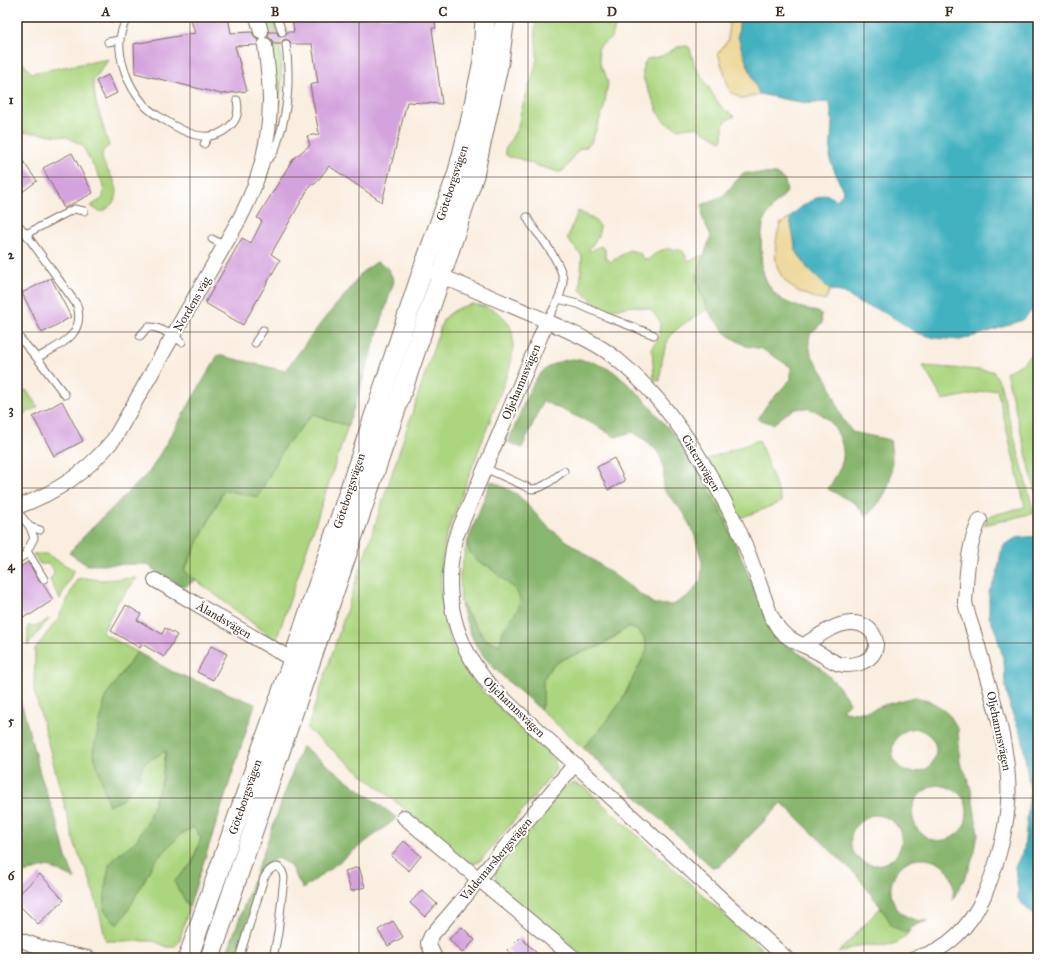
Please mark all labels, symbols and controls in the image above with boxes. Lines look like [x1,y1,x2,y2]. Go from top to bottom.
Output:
text: A [101,4,111,20]
text: B [271,4,280,20]
text: C [439,4,448,20]
text: D [607,4,617,20]
text: E [775,4,785,20]
text: F [945,4,954,20]
text: 1 [8,92,14,108]
street label: Göteborgsvägen [433,143,472,223]
text: 2 [8,247,15,263]
street label: Nordens väg [171,274,214,335]
street label: Oljehamnsvägen [499,342,544,422]
text: 3 [8,402,14,418]
street label: Cisternvägen [678,432,724,495]
street label: Göteborgsvägen [330,451,369,531]
text: 4 [7,558,15,574]
street label: Ålandsvägen [193,597,255,642]
street label: Oljehamnsvägen [479,674,548,741]
street label: Oljehamnsvägen [983,690,1014,773]
text: 5 [8,713,15,729]
street label: Göteborgsvägen [226,757,265,837]
street label: Valdemarsbergsvägen [457,814,536,905]
text: 6 [8,868,16,884]

